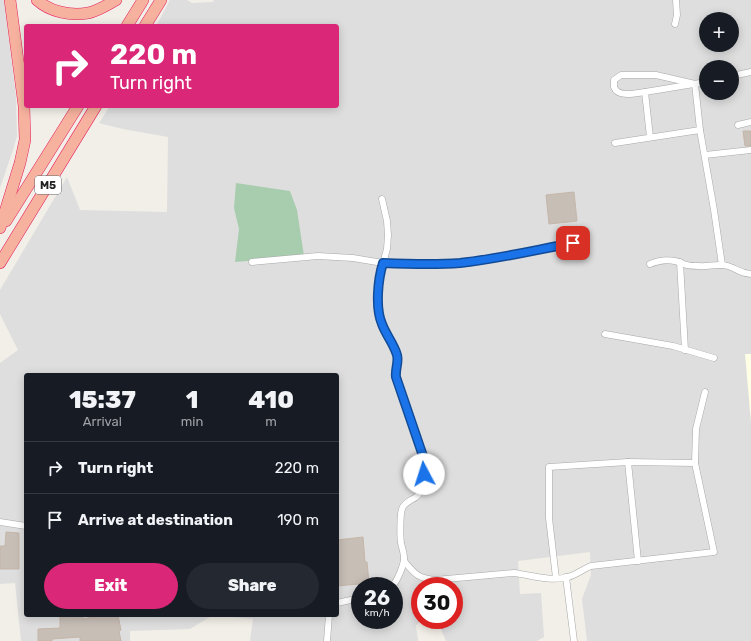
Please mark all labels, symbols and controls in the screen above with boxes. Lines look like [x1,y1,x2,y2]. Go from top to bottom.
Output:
map controls [699,12,739,100]
button: + [699,12,739,52]
text: 220 m [110,38,197,71]
icon: right [44,40,96,92]
button: − [699,60,739,100]
text: Turn right [110,72,192,94]
road number: M5 [35,176,61,194]
pin [556,226,590,260]
icon: arrive [562,232,584,254]
text: 15:37 [69,386,136,414]
text: 1 [186,386,198,414]
text: 410 [248,386,294,414]
text: Arrival [83,414,122,429]
text: min [181,414,203,429]
text: m [265,414,277,429]
position arrow [403,453,445,495]
icon: right [44,457,66,479]
text: Turn right [78,459,153,477]
text: 220 m [275,459,319,477]
icon: arrive [44,509,66,531]
text: Arrive at destination [78,511,233,529]
text: 190 m [277,511,319,529]
button: Exit [44,563,178,609]
button: Share [186,563,319,609]
speed limit sign: 30 [411,577,463,629]
text: 26 [364,586,390,610]
text: km/h [365,607,389,619]

